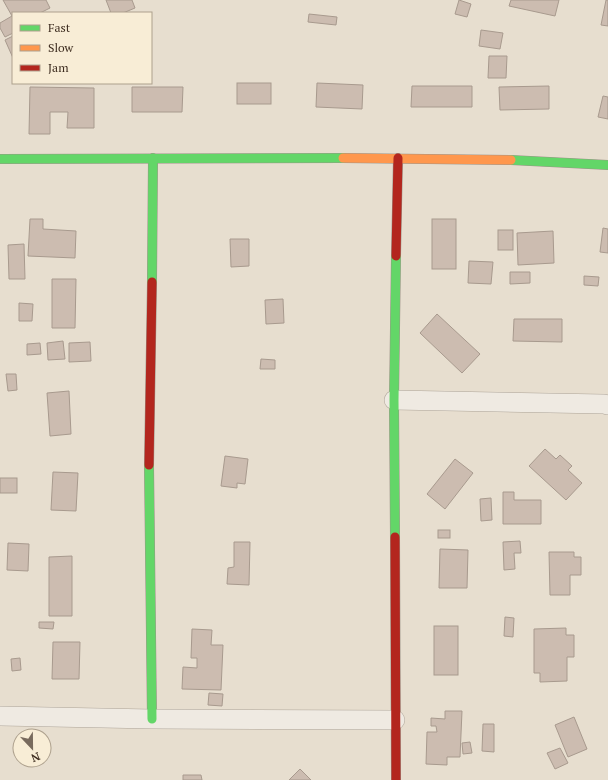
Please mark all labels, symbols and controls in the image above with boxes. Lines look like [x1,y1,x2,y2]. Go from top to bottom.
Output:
legend [12,12,152,84]
text: Fast [48,20,71,35]
text: Slow [48,40,74,55]
text: Jam [48,60,69,75]
north arrow [12,728,52,768]
text: N [29,749,42,766]

